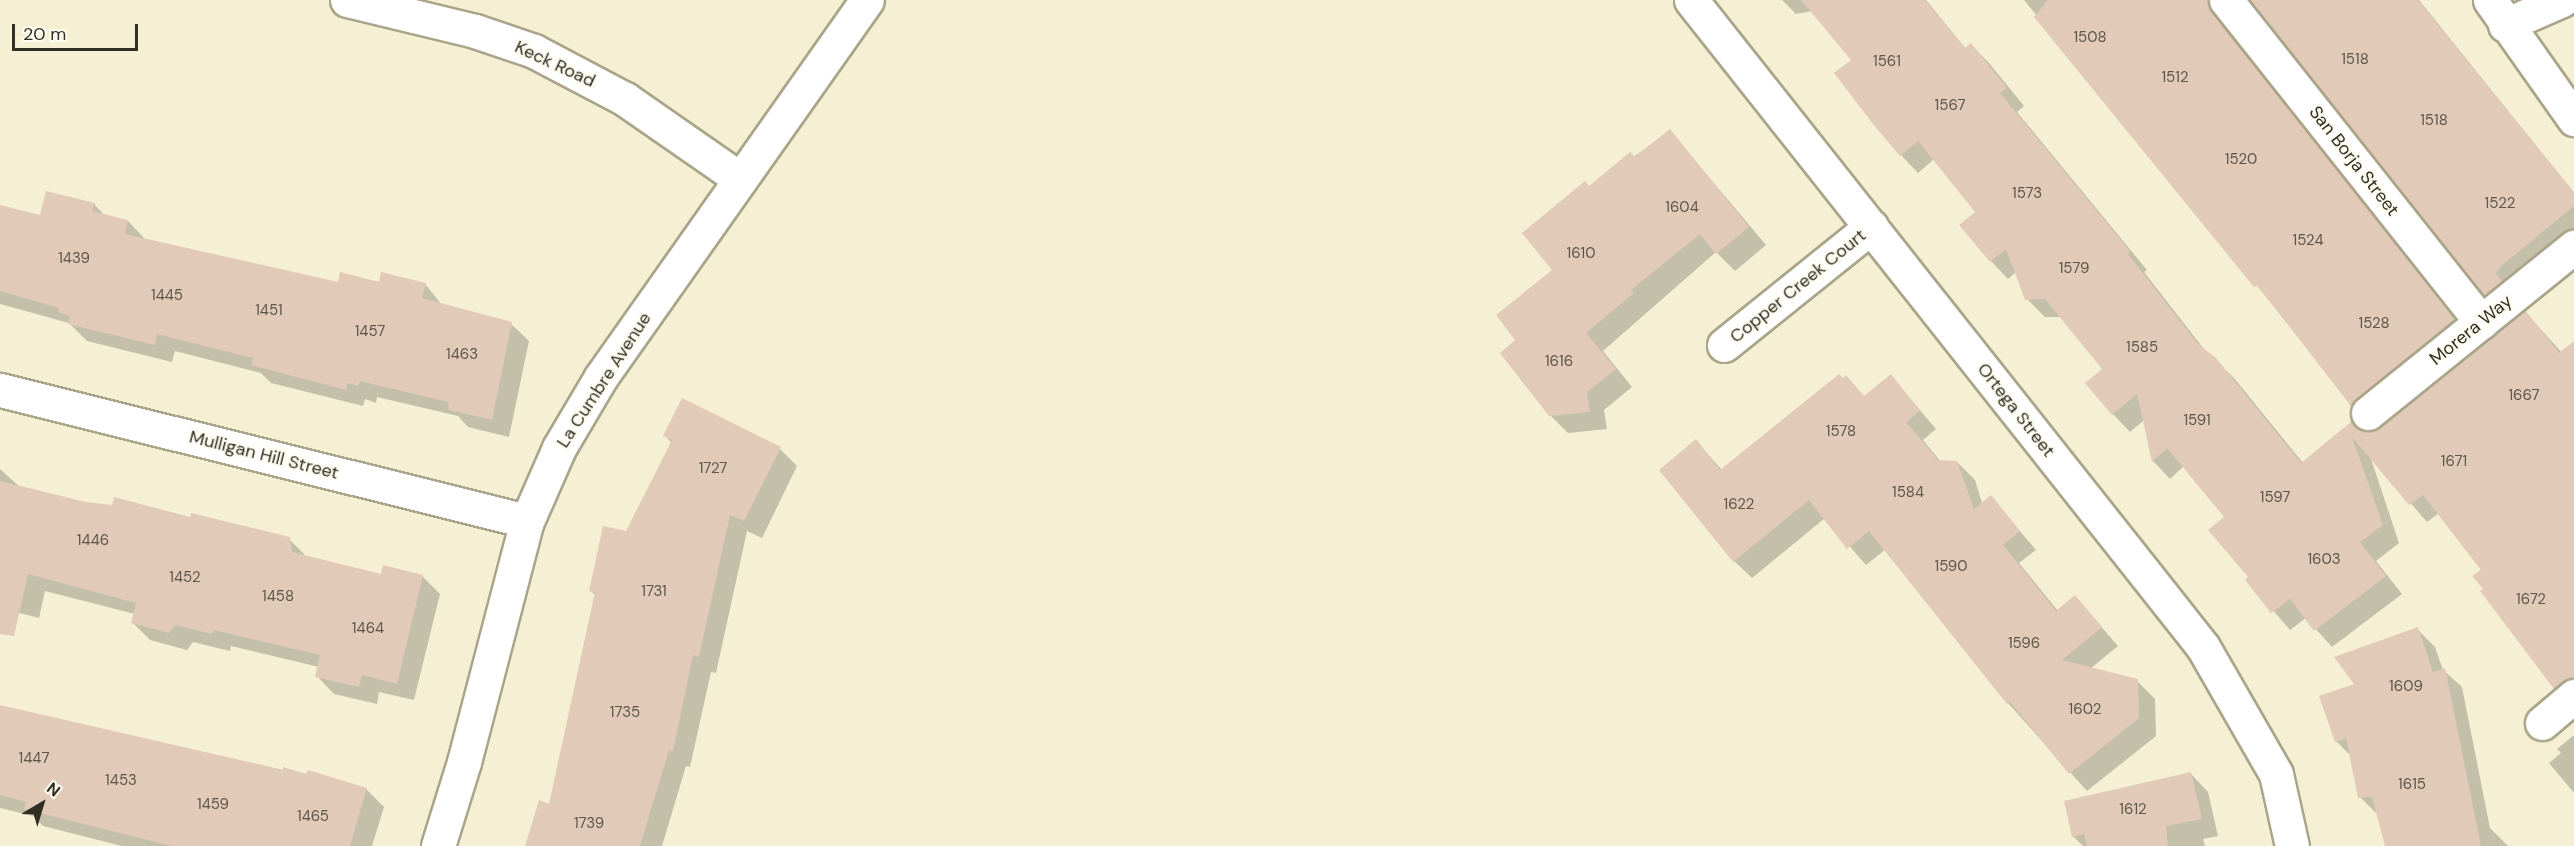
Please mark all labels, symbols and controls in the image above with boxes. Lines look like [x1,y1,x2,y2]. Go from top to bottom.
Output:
scale bar [15,12,141,50]
text: 20 m [23,22,66,46]
house number: 1508 [2073,29,2107,47]
street label: Keck Road [511,36,599,92]
house number: 1518 [2341,51,2369,69]
house number: 1561 [1873,53,1901,71]
house number: 1512 [2161,69,2189,87]
house number: 1567 [1935,97,1965,115]
street label: San Borja Street [2304,102,2404,220]
house number: 1518 [2420,112,2448,130]
house number: 1520 [2225,151,2257,169]
house number: 1573 [2012,185,2042,203]
house number: 1522 [2485,195,2515,213]
house number: 1604 [1665,199,1699,217]
street label: Copper Creek Court [1726,224,1870,348]
house number: 1524 [2292,232,2324,250]
house number: 1610 [1566,245,1596,263]
house number: 1439 [58,250,90,268]
house number: 1579 [2059,260,2089,278]
house number: 1445 [151,287,183,305]
street label: Morera Way [2425,290,2517,370]
house number: 1451 [255,302,283,320]
street label: La Cumbre Avenue [552,308,656,452]
house number: 1528 [2358,315,2390,333]
house number: 1457 [355,323,385,341]
house number: 1585 [2126,339,2158,357]
house number: 1463 [446,346,478,364]
house number: 1616 [1545,353,1573,371]
street label: Ortega Street [1973,359,2059,461]
house number: 1667 [2508,387,2540,405]
house number: 1591 [2183,412,2211,430]
house number: 1578 [1826,423,1856,441]
street label: Mulligan Hill Street [187,426,341,484]
house number: 1671 [2441,453,2467,471]
house number: 1727 [699,460,727,478]
house number: 1584 [1892,484,1924,502]
house number: 1597 [2260,489,2290,507]
house number: 1622 [1724,496,1754,514]
house number: 1446 [77,532,109,550]
house number: 1603 [2307,551,2341,569]
house number: 1590 [1934,558,1968,576]
house number: 1452 [169,569,201,587]
house number: 1731 [641,583,667,601]
house number: 1458 [262,588,294,606]
house number: 1672 [2516,591,2546,609]
house number: 1464 [352,620,384,638]
house number: 1596 [2008,635,2040,653]
house number: 1609 [2389,678,2423,696]
house number: 1602 [2069,701,2101,719]
house number: 1735 [610,704,640,722]
house number: 1447 [19,750,49,768]
house number: 1453 [105,772,137,790]
north arrow [12,774,72,834]
house number: 1615 [2398,776,2426,794]
text: N [42,778,64,801]
house number: 1459 [197,796,229,814]
house number: 1612 [2119,801,2147,819]
house number: 1465 [297,808,329,826]
house number: 1739 [574,815,604,833]

